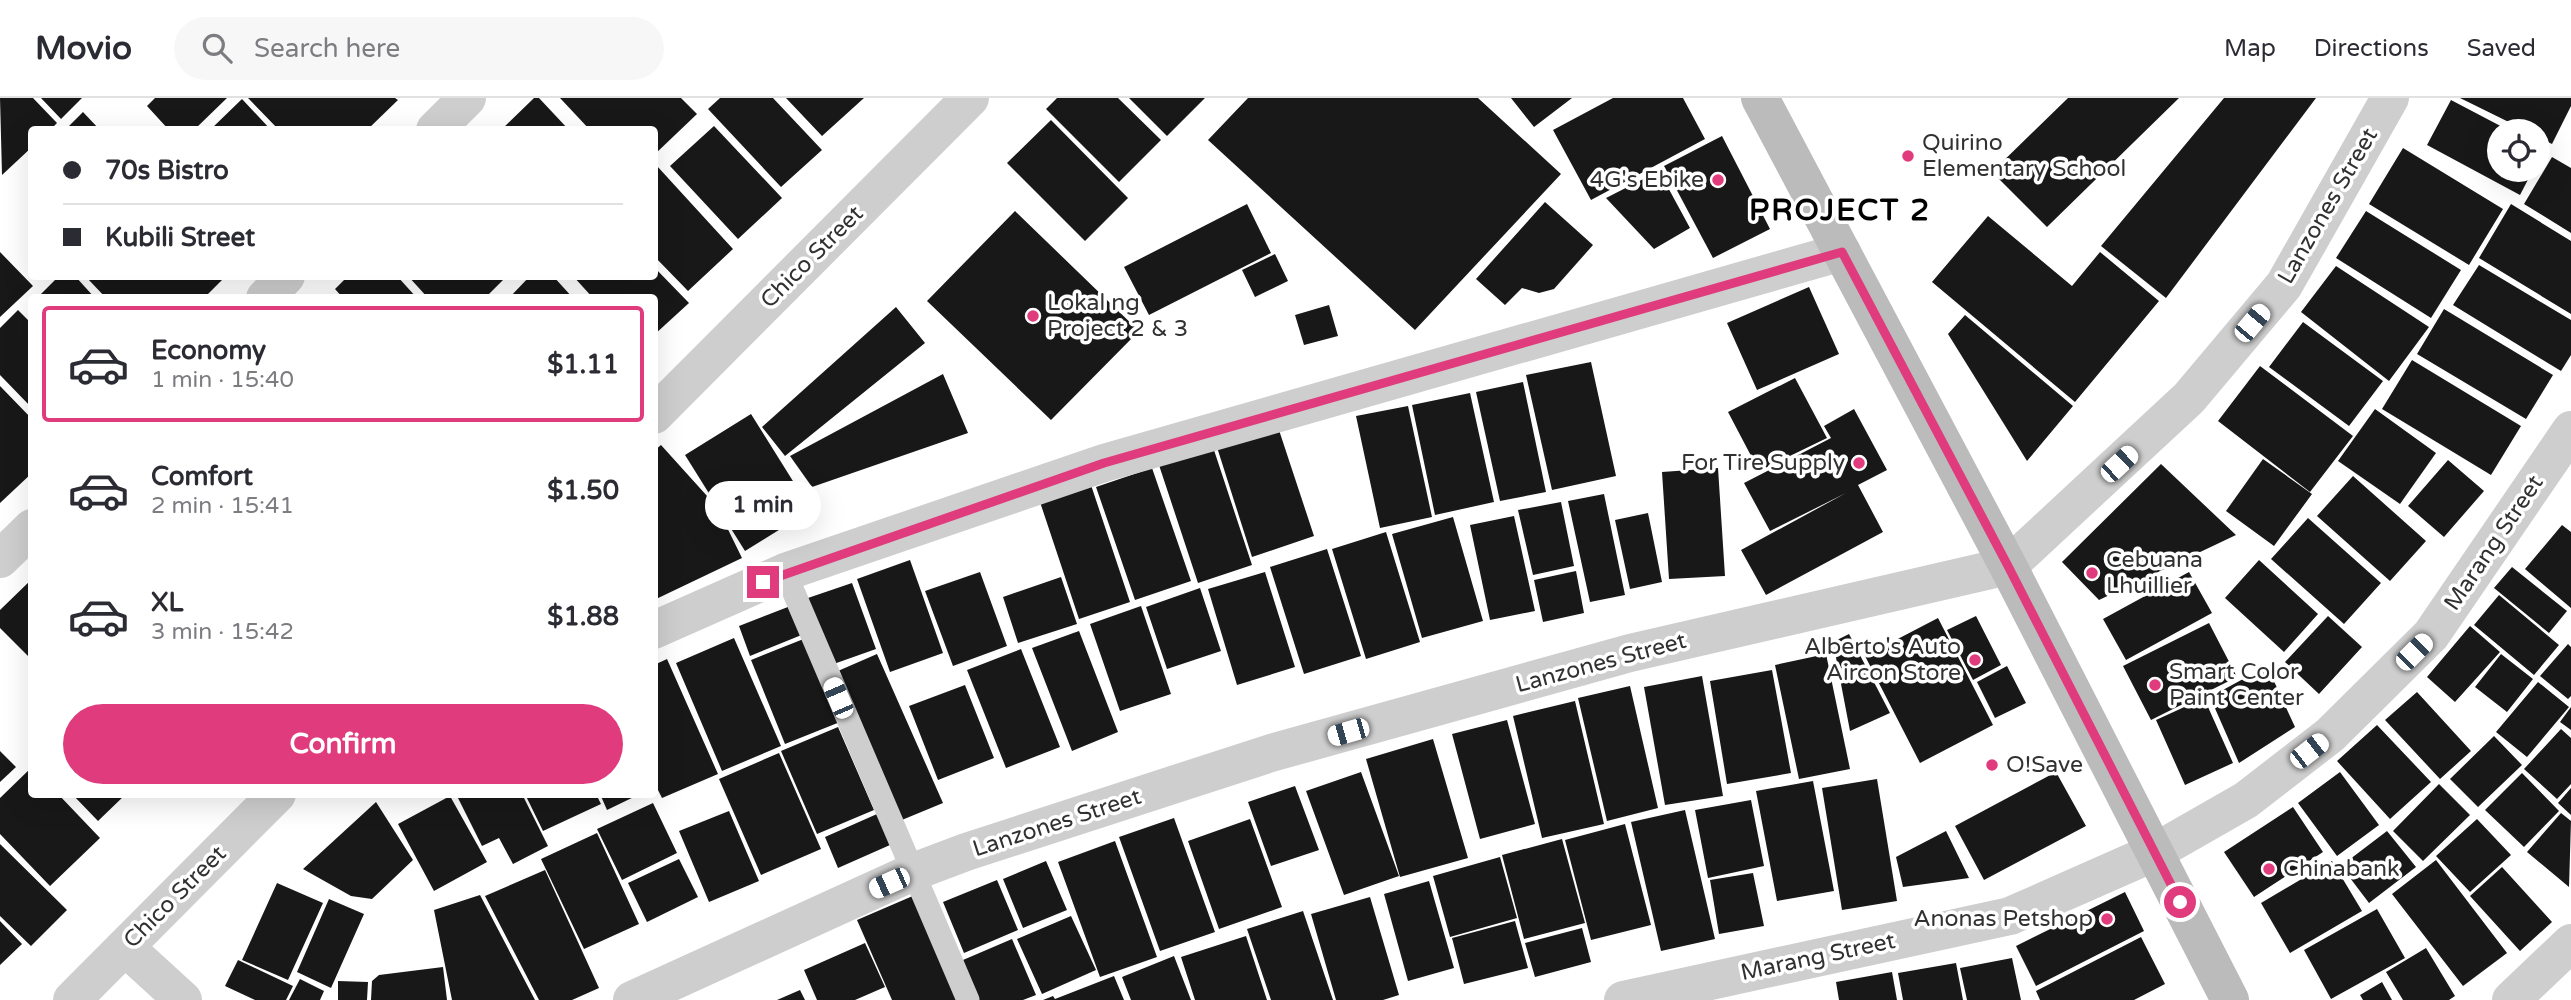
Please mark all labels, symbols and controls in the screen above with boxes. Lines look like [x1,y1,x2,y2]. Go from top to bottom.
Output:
search box [174,17,664,80]
text: Movio [35,29,132,68]
icon: search [198,29,236,67]
text: Search here [254,33,400,64]
text: Map [2224,34,2276,63]
text: Directions [2314,34,2429,63]
text: Saved [2467,34,2536,63]
map controls [2487,119,2550,182]
button: locate [2487,119,2550,182]
street label: Lanzones Street [2272,123,2384,289]
place label: Quirino Elementary School [1922,129,2126,183]
marker: Quirino Elementary School [1900,148,1916,164]
text: 70s Bistro [105,155,229,186]
place label: 4G's Ebike [1590,166,1704,194]
marker: 4G's Ebike [1710,172,1726,188]
district label: PROJECT 2 [1749,192,1931,229]
street label: Chico Street [755,200,869,314]
text: Kubili Street [105,222,255,253]
place label: Lokal ng Project 2 & 3 [1047,289,1188,343]
car [2231,300,2274,346]
marker: Lokal ng Project 2 & 3 [1025,308,1041,324]
icon: car [67,333,130,396]
text: Economy [151,335,266,366]
text: $1.11 [547,349,619,380]
text: 1 min · 15:40 [151,366,294,394]
car [2097,442,2142,486]
place label: For Tire Supply [1681,449,1845,477]
marker: For Tire Supply [1851,455,1867,471]
icon: car [67,459,130,522]
text: Comfort [151,461,253,492]
street label: Marang Street [2438,470,2550,616]
text: $1.50 [547,475,619,506]
callout: 1 min [705,480,821,530]
text: 1 min [732,491,794,519]
text: 2 min · 15:41 [151,492,294,520]
place label: Cebuana Lhuillier [2106,546,2203,600]
marker: Cebuana Lhuillier [2084,565,2100,581]
route end [747,566,779,598]
icon: car [67,585,130,648]
text: XL [151,587,183,618]
text: $1.88 [547,601,619,632]
text: 3 min · 15:42 [151,618,294,646]
street label: Lanzones Street [1513,627,1690,699]
car [2392,630,2437,674]
place label: Alberto's Auto Aircon Store [1804,633,1961,687]
marker: Alberto's Auto Aircon Store [1967,652,1983,668]
place label: Smart Color Paint Center [2169,658,2304,712]
car [821,675,856,721]
marker: Smart Color Paint Center [2147,677,2163,693]
button: Confirm [63,704,623,784]
car [1325,716,1372,748]
car [2286,730,2333,772]
place label: O!Save [2006,751,2083,779]
marker: O!Save [1984,757,2000,773]
street label: Lanzones Street [969,783,1145,863]
street label: Chico Street [118,840,232,954]
place label: Chinabank [2283,855,2400,883]
marker: Chinabank [2261,861,2277,877]
car [866,865,913,901]
route start [2164,886,2196,918]
place label: Anonas Petshop [1914,905,2093,933]
marker: Anonas Petshop [2099,911,2115,927]
street label: Marang Street [1738,927,1898,987]

